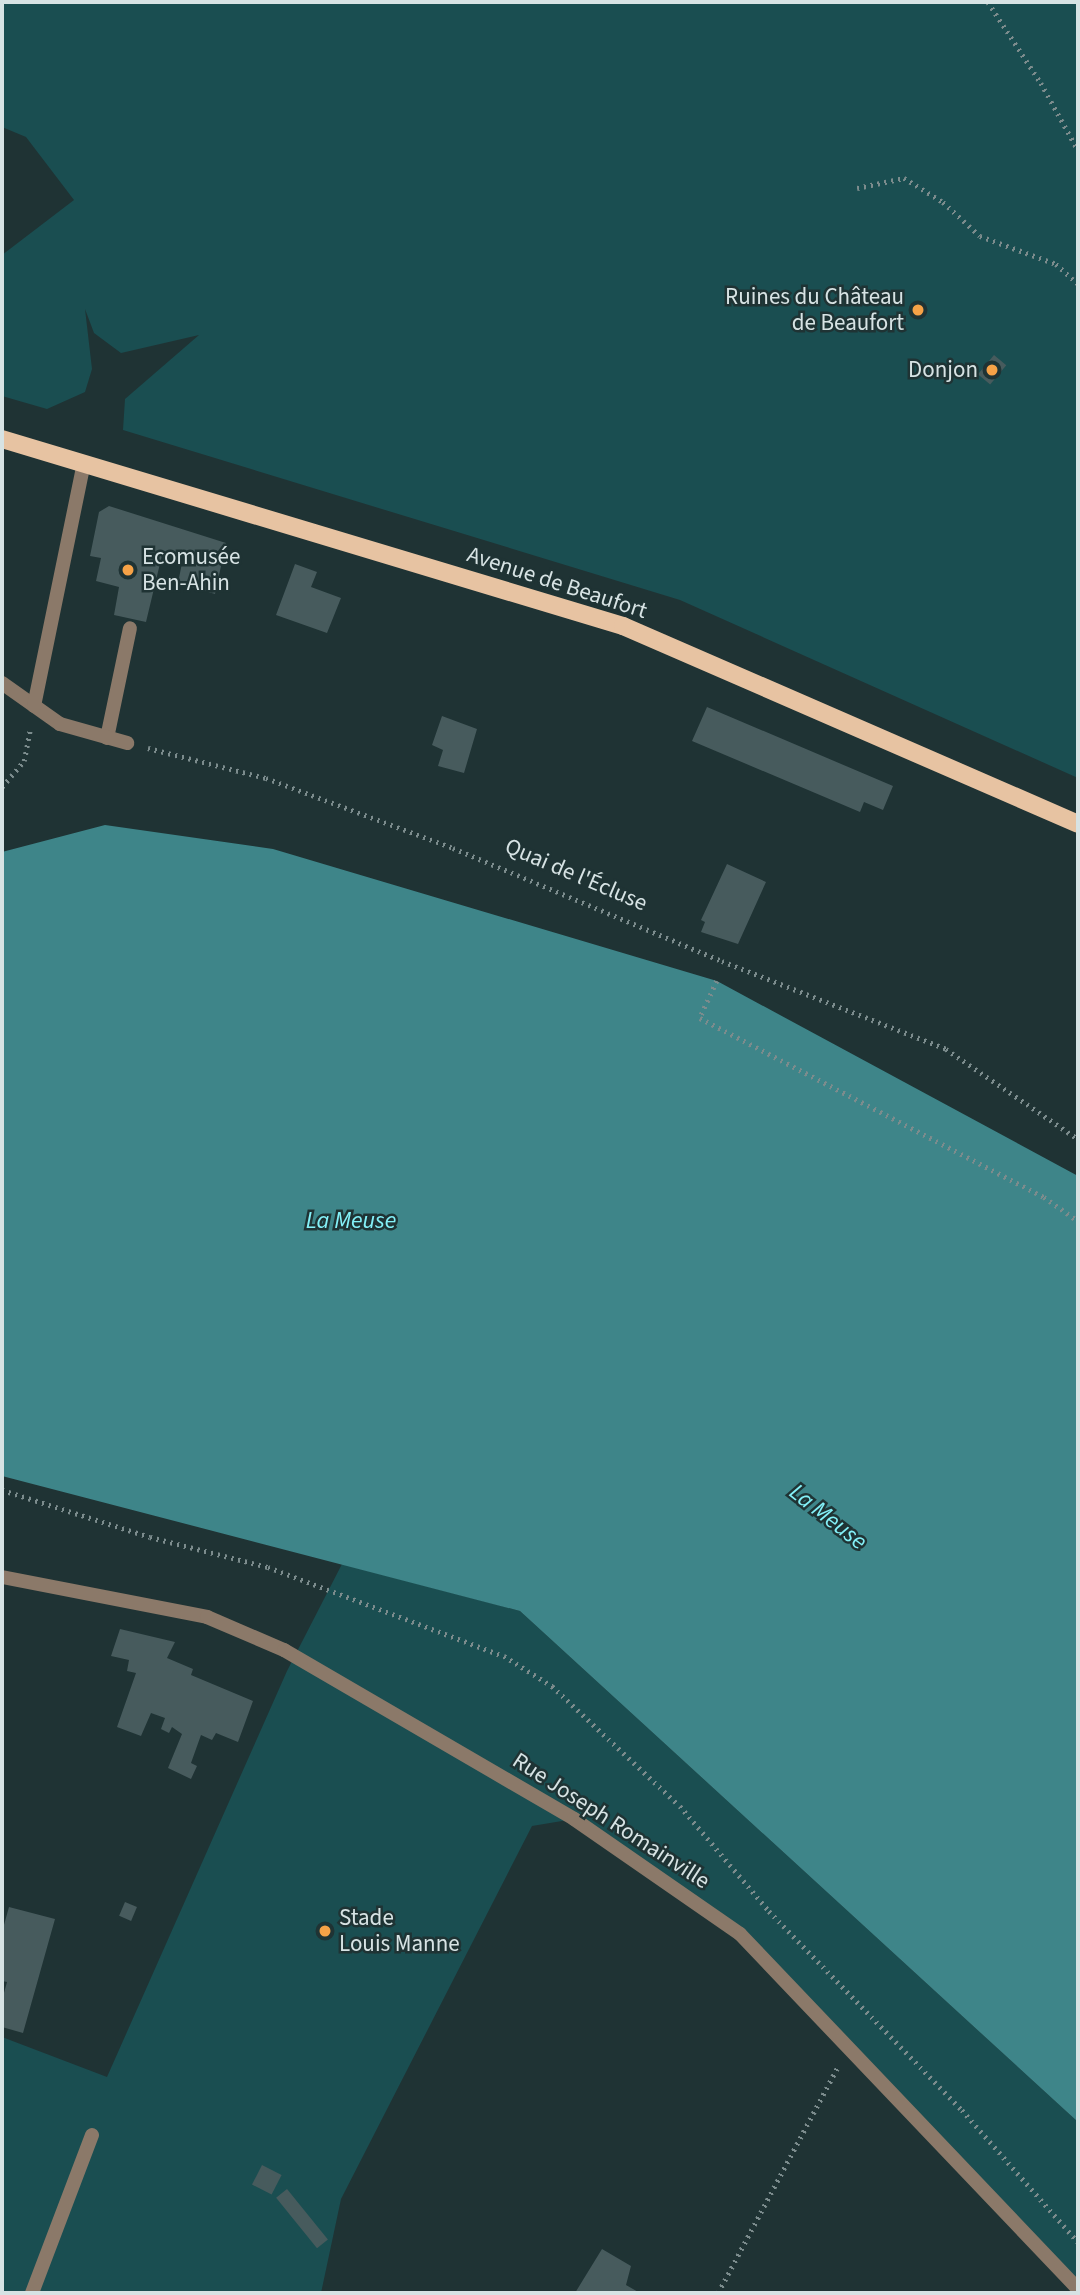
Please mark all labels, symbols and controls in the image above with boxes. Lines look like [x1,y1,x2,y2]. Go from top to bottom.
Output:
place label: Ruines du Château de Beaufort [725,283,904,337]
marker: Ruines du Château de Beaufort [910,302,926,318]
place label: Donjon [908,356,978,384]
marker: Donjon [984,362,1000,378]
street label: Avenue de Beaufort [463,541,651,625]
place label: Ecomusée Ben-Ahin [142,543,240,597]
marker: Ecomusée Ben-Ahin [120,562,136,578]
street label: Quai de l'Écluse [501,833,651,917]
water label: La Meuse [306,1207,396,1235]
water label: La Meuse [783,1478,873,1556]
street label: Rue Joseph Romainville [507,1747,715,1895]
place label: Stade Louis Manne [339,1904,460,1958]
marker: Stade Louis Manne [317,1923,333,1939]

